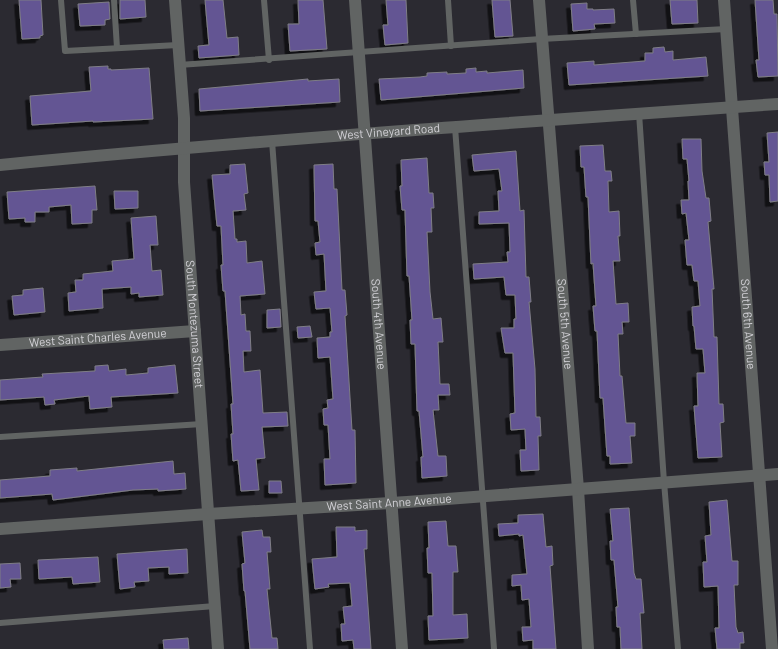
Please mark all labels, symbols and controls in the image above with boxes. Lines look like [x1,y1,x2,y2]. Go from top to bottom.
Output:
street label: West Vineyard Road [337,120,440,142]
street label: South Montezuma Street [184,260,207,389]
street label: South 4th Avenue [369,278,390,370]
street label: South 5th Avenue [555,278,576,370]
street label: South 6th Avenue [739,278,759,370]
street label: West Saint Charles Avenue [28,325,167,349]
street label: West Saint Anne Avenue [326,491,452,513]

